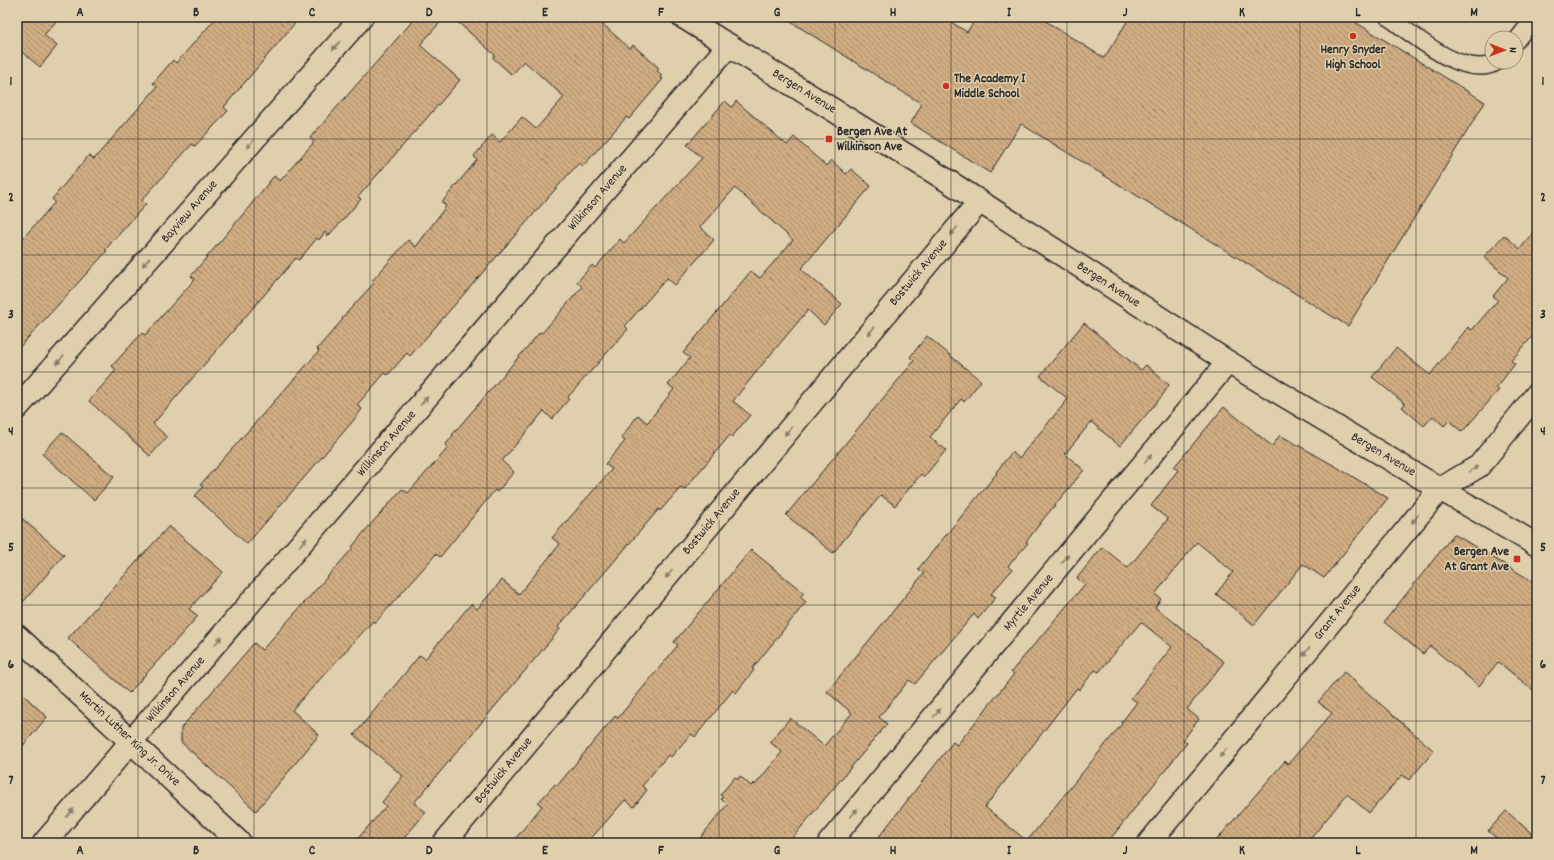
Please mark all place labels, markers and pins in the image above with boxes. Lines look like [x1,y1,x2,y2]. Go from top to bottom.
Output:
marker: Henry Snyder High School [1348,31,1358,41]
place label: Henry Snyder High School [1320,41,1387,75]
place label: The Academy I Middle School [954,70,1026,104]
marker: The Academy I Middle School [941,81,951,91]
place label: Bergen Ave At Wilkinson Ave [837,123,907,157]
marker: Bergen Ave At Wilkinson Ave [824,134,834,144]
place label: Bergen Ave At Grant Ave [1445,543,1509,577]
marker: Bergen Ave At Grant Ave [1512,554,1522,564]

